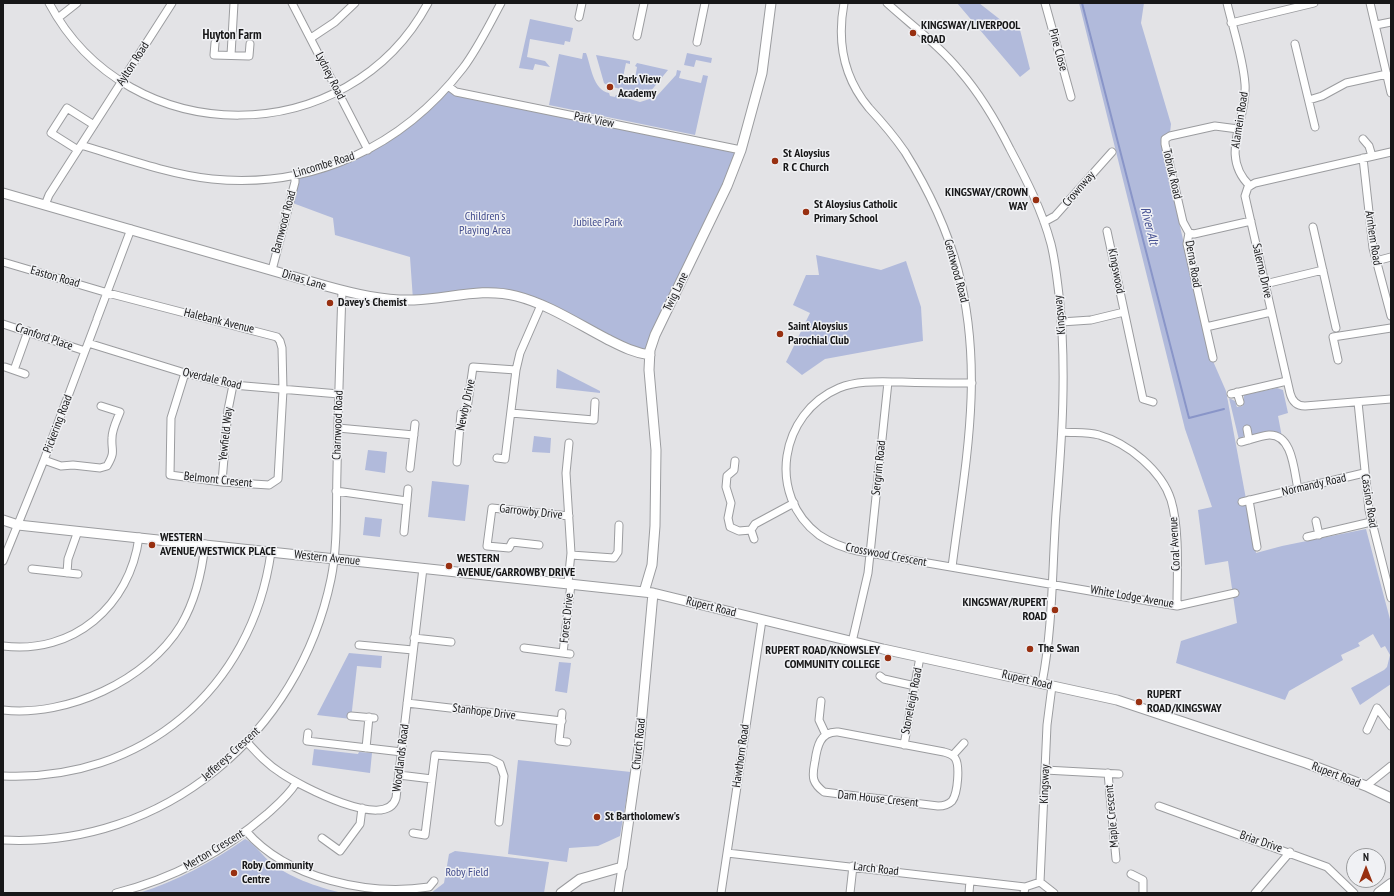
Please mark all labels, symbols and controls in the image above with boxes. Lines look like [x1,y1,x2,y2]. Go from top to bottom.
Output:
place label: KINGSWAY/LIVERPOOL ROAD [921,19,1020,47]
district label: Huyton Farm [202,27,262,43]
street label: Pine Close [1045,27,1071,73]
marker: KINGSWAY/LIVERPOOL ROAD [908,28,918,38]
street label: Aylton Road [114,39,152,89]
street label: Lydney Road [312,50,348,102]
place label: Park View Academy [618,73,660,101]
marker: Park View Academy [605,82,615,92]
street label: Alamein Road [1228,91,1252,149]
street label: Park View [573,109,615,131]
place label: St Aloysius R C Church [783,147,830,175]
street label: Tobruk Road [1159,148,1185,200]
street label: Lincombe Road [292,149,356,181]
marker: St Aloysius R C Church [770,156,780,166]
street label: Crownway [1060,168,1098,210]
place label: KINGSWAY/CROWN WAY [945,186,1028,214]
street label: Barnwood Road [269,189,299,255]
marker: KINGSWAY/CROWN WAY [1031,195,1041,205]
place label: St Aloysius Catholic Primary School [814,198,897,226]
water label: River Alt [1137,205,1161,247]
marker: St Aloysius Catholic Primary School [801,207,811,217]
park label: Children's Playing Area [459,210,511,238]
street label: Arnhem Road [1362,210,1384,266]
park label: Jubilee Park [574,216,622,230]
street label: Gentwood Road [941,238,971,304]
street label: Derna Road [1182,239,1204,289]
street label: Salerno Drive [1249,242,1275,300]
street label: Kingswood [1105,247,1127,295]
street label: Easton Road [29,263,81,291]
street label: Dinas Lane [280,266,328,294]
street label: Twig Lane [660,270,692,314]
street label: Kingsway [1051,295,1069,335]
place label: Davey's Chemist [338,296,407,310]
marker: Davey's Chemist [325,298,335,308]
street label: Halebank Avenue [182,305,256,337]
street label: Cranford Place [13,320,75,354]
place label: Saint Aloysius Parochial Club [788,320,849,348]
marker: Saint Aloysius Parochial Club [775,329,785,339]
street label: Overdale Road [181,365,243,393]
street label: Newby Drive [454,378,478,432]
street label: Charnwood Road [330,390,346,460]
street label: Pickering Road [40,393,76,455]
street label: Yewfield Way [216,406,236,462]
street label: Sergrim Road [869,440,889,496]
street label: Belmont Cresent [183,469,253,491]
street label: Normandy Road [1280,471,1348,499]
street label: Cassino Road [1358,473,1380,529]
street label: Garrowby Drive [499,502,563,522]
street label: Coral Avenue [1166,517,1184,571]
place label: WESTERN AVENUE/WESTWICK PLACE [160,531,276,559]
marker: WESTERN AVENUE/WESTWICK PLACE [147,540,157,550]
street label: Crosswood Crescent [844,540,928,570]
street label: Western Avenue [293,547,361,569]
place label: WESTERN AVENUE/GARROWBY DRIVE [457,552,575,580]
marker: WESTERN AVENUE/GARROWBY DRIVE [444,561,454,571]
street label: White Lodge Avenue [1089,583,1175,611]
street label: Forest Drive [557,592,577,644]
street label: Rupert Road [684,594,738,620]
place label: KINGSWAY/RUPERT ROAD [962,596,1047,624]
marker: KINGSWAY/RUPERT ROAD [1050,605,1060,615]
place label: The Swan [1038,642,1079,656]
place label: RUPERT ROAD/KNOWSLEY COMMUNITY COLLEGE [765,644,880,672]
marker: The Swan [1025,644,1035,654]
marker: RUPERT ROAD/KNOWSLEY COMMUNITY COLLEGE [883,653,893,663]
street label: Stoneleigh Road [898,666,926,736]
street label: Rupert Road [1001,667,1053,693]
place label: RUPERT ROAD/KINGSWAY [1147,688,1222,716]
marker: RUPERT ROAD/KINGSWAY [1134,697,1144,707]
street label: Stanhope Drive [452,701,516,723]
street label: Church Road [629,717,649,771]
street label: Woodlands Road [390,723,412,793]
street label: Hawthorn Road [729,723,753,789]
street label: Jeffereys Crescent [199,724,263,784]
street label: Rupert Road [1310,759,1362,791]
street label: Kingsway [1037,764,1053,804]
street label: Maple Crescent [1102,784,1122,848]
street label: Dam House Cresent [837,788,919,810]
place label: St Bartholomew's [605,810,680,824]
marker: St Bartholomew's [592,812,602,822]
street label: Merton Crescent [181,826,247,874]
street label: Briar Drive [1238,828,1284,856]
north arrow [1346,848,1386,888]
text: N [1363,850,1369,864]
place label: Roby Community Centre [242,859,313,887]
street label: Larch Road [853,859,899,879]
park label: Roby Field [445,866,489,880]
marker: Roby Community Centre [229,868,239,878]

